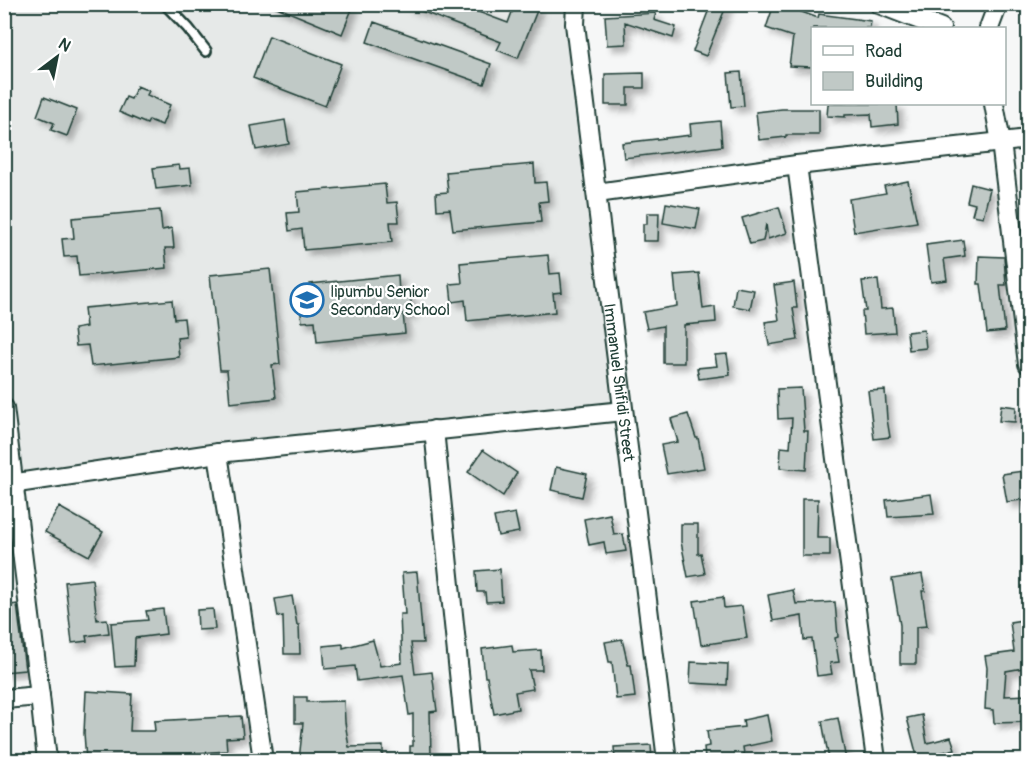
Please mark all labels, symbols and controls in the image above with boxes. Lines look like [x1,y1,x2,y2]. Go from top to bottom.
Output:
north arrow [27,27,87,87]
legend [811,27,1006,105]
text: N [55,34,74,57]
text: Road [865,40,902,63]
text: Building [865,70,923,93]
school or university icon: Iipumbu Senior Secondary School [289,282,325,318]
place label: Iipumbu Senior Secondary School [330,282,450,320]
street label: Immanuel Shifidi Street [599,302,639,463]

